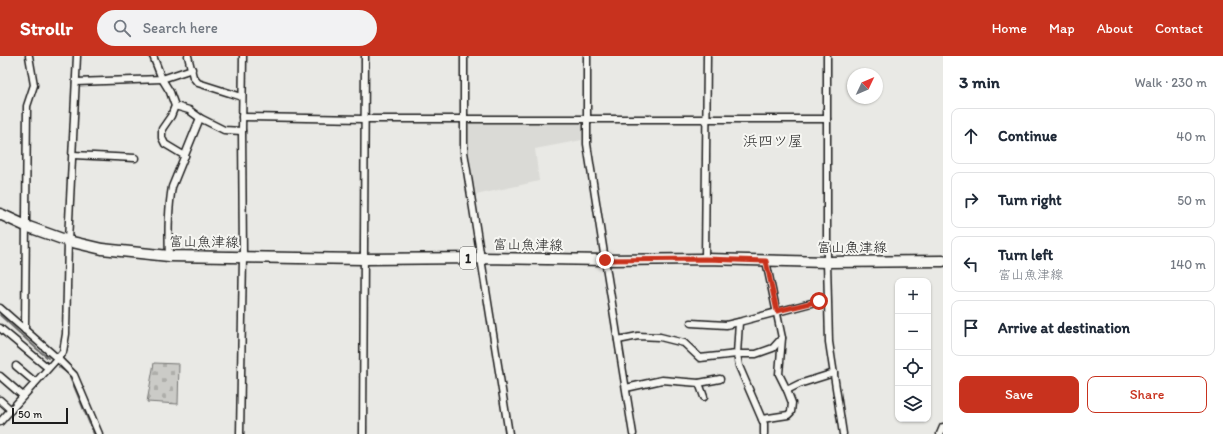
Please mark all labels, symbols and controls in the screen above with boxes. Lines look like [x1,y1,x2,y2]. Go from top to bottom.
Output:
search box [97,10,377,46]
text: Strollr [20,17,73,40]
icon: search [111,17,133,39]
text: Search here [143,19,218,37]
text: Home [992,20,1027,37]
text: Map [1049,20,1075,37]
text: About [1097,20,1133,37]
text: Contact [1155,20,1203,37]
north arrow [847,68,883,104]
text: 3 min [959,72,1000,92]
text: Walk · 230 m [1135,75,1207,90]
icon: ahead [960,125,982,147]
text: Continue [998,127,1057,145]
text: 40 m [1176,129,1206,144]
district label: 浜四ツ屋 [743,132,803,150]
icon: right [960,189,982,211]
text: Turn right [998,191,1062,209]
text: 50 m [1177,193,1206,208]
street label: 富山魚津線 [169,233,239,251]
street label: 富山魚津線 [493,236,563,254]
street label: 富山魚津線 [817,239,887,256]
text: Turn left [998,246,1053,264]
road number: 1 [460,247,476,269]
route end [596,251,614,269]
icon: left [960,253,982,275]
text: 140 m [1170,257,1206,272]
text: 富山魚津線 [998,267,1063,282]
map controls [895,278,931,422]
button: + [895,278,931,314]
route start [810,292,828,310]
button: − [895,314,931,350]
icon: arrive [960,317,982,339]
text: Arrive at destination [998,319,1130,337]
button: locate [895,350,931,386]
button: Save [959,376,1079,413]
button: Share [1087,376,1207,413]
button: layers [895,386,931,422]
scale bar [12,406,68,425]
text: 50 m [18,408,42,421]

